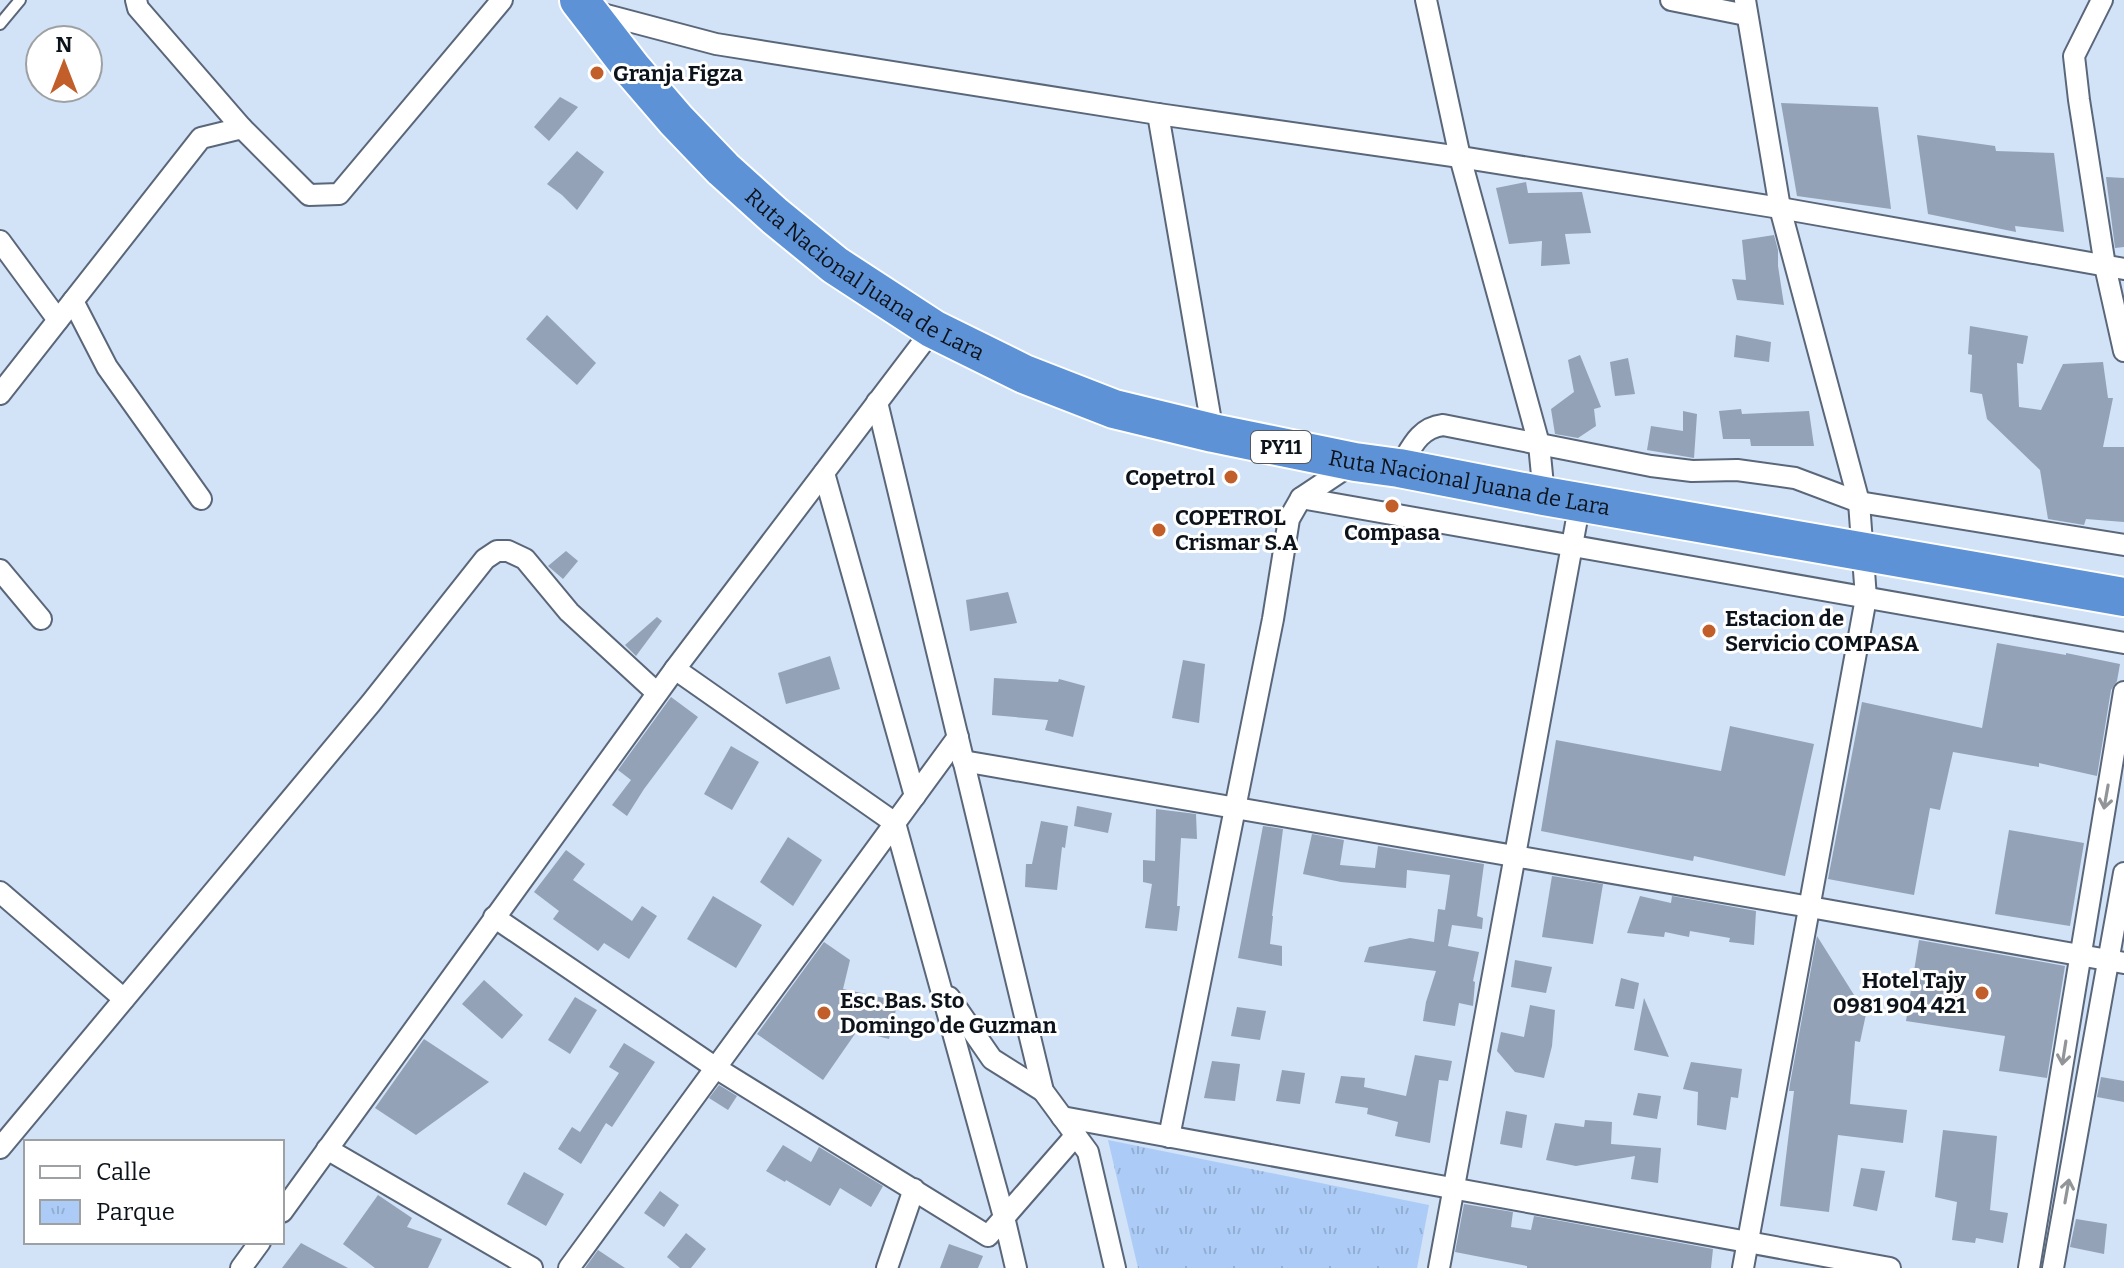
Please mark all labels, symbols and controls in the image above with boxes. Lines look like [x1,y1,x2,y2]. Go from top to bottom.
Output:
north arrow [24,24,104,104]
text: N [56,31,73,58]
place label: Granja Figza [613,60,744,87]
marker: Granja Figza [588,64,606,82]
street label: Ruta Nacional Juana de Lara [740,183,989,366]
road number: PY11 [1251,431,1311,463]
street label: Ruta Nacional Juana de Lara [1326,444,1612,521]
place label: Copetrol [1125,464,1215,491]
marker: Copetrol [1222,468,1240,486]
marker: Compasa [1383,497,1401,515]
place label: COPETROL Crismar S.A [1175,504,1298,556]
place label: Compasa [1344,519,1441,546]
marker: COPETROL Crismar S.A [1150,521,1168,539]
place label: Estacion de Servicio COMPASA [1725,605,1919,657]
marker: Estacion de Servicio COMPASA [1700,622,1718,640]
one-way arrow [2098,783,2113,809]
place label: Hotel Tajy 0981 904 421 [1833,967,1967,1019]
marker: Hotel Tajy 0981 904 421 [1973,984,1991,1002]
place label: Esc. Bas. Sto Domingo de Guzman [840,987,1057,1039]
marker: Esc. Bas. Sto Domingo de Guzman [815,1004,833,1022]
one-way arrow [2055,1040,2070,1065]
legend [24,1140,284,1244]
text: Calle [96,1158,151,1186]
one-way arrow [2060,1179,2075,1204]
text: Parque [96,1198,175,1226]

